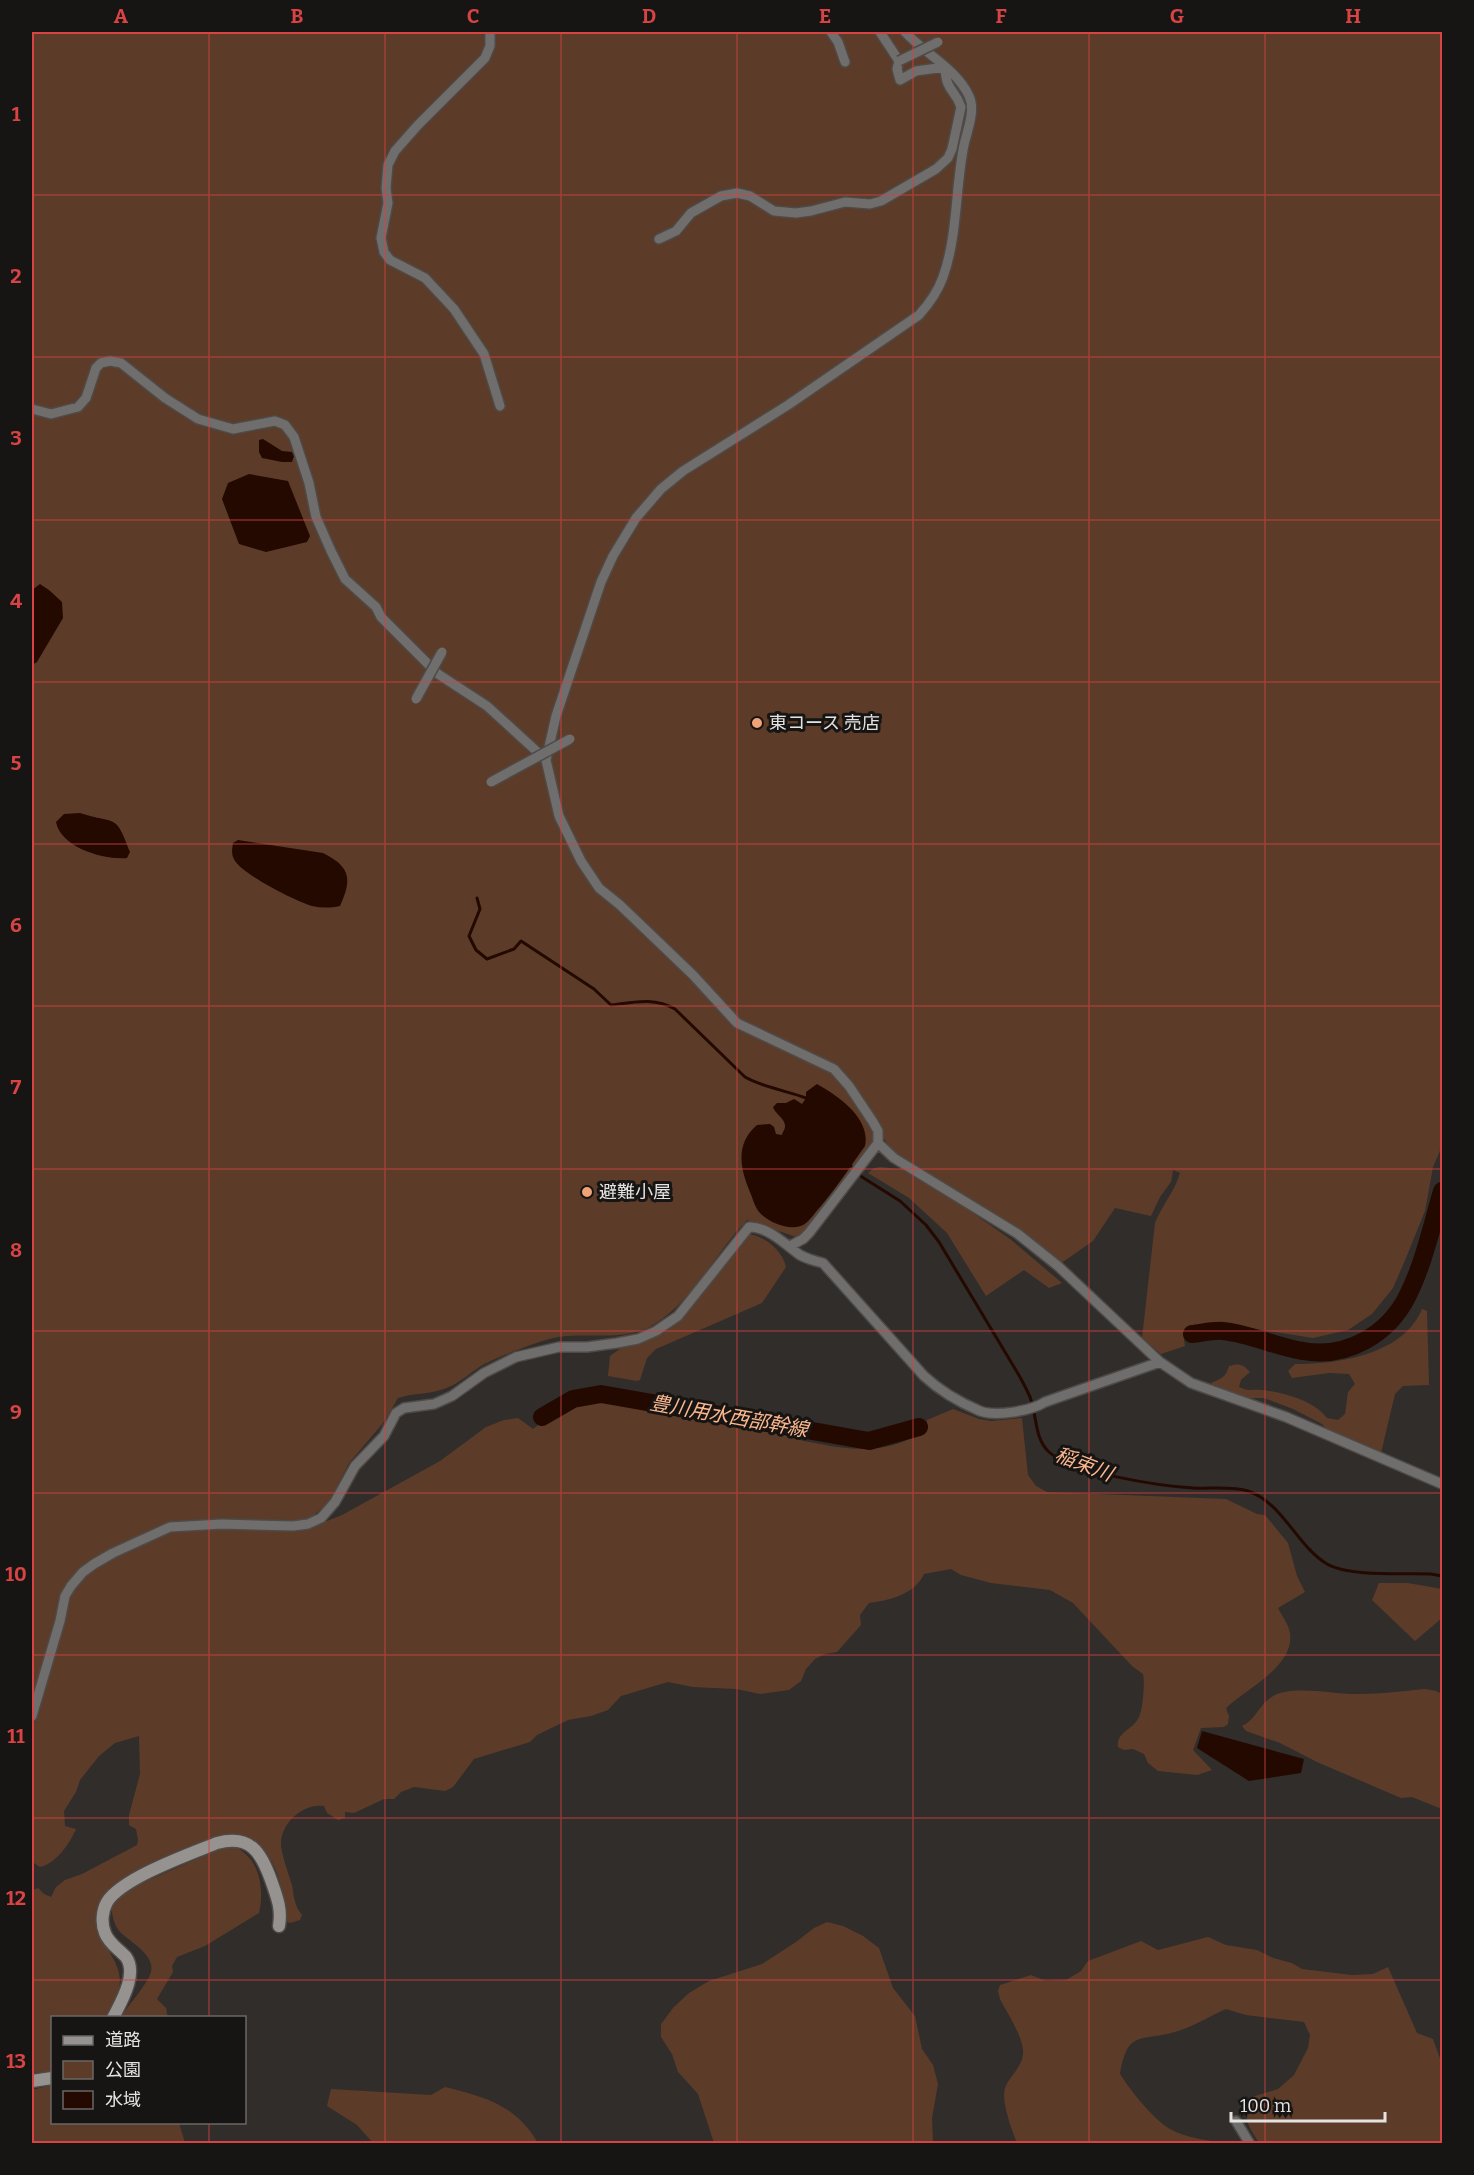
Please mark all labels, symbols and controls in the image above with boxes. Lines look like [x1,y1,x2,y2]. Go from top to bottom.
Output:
text: A [114,4,129,28]
text: B [291,4,304,28]
text: C [467,4,479,28]
text: D [642,4,656,28]
text: E [819,4,831,28]
text: F [995,4,1007,28]
text: G [1170,4,1184,28]
text: H [1345,4,1361,28]
text: 1 [12,102,21,126]
text: 2 [10,264,22,288]
text: 3 [10,426,22,450]
text: 4 [10,589,22,613]
place label: 東コース 売店 [769,712,880,734]
marker: 東コース 売店 [750,716,764,730]
text: 5 [11,751,22,775]
text: 6 [10,913,22,937]
text: 7 [11,1075,22,1099]
place label: 避難小屋 [599,1181,671,1203]
marker: 避難小屋 [580,1185,594,1199]
text: 8 [10,1238,22,1262]
water label: 豊川用水西部幹線 [648,1390,813,1442]
text: 9 [10,1400,22,1424]
water label: 稲束川 [1052,1442,1118,1487]
text: 10 [5,1562,27,1586]
text: 11 [7,1724,25,1748]
text: 12 [6,1886,26,1910]
legend [51,2016,246,2124]
text: 道路 [105,2029,141,2051]
text: 13 [6,2049,26,2073]
text: 公園 [105,2059,141,2081]
scale bar [1231,2085,1386,2123]
text: 水域 [105,2089,141,2111]
text: 100 m [1240,2095,1291,2117]

